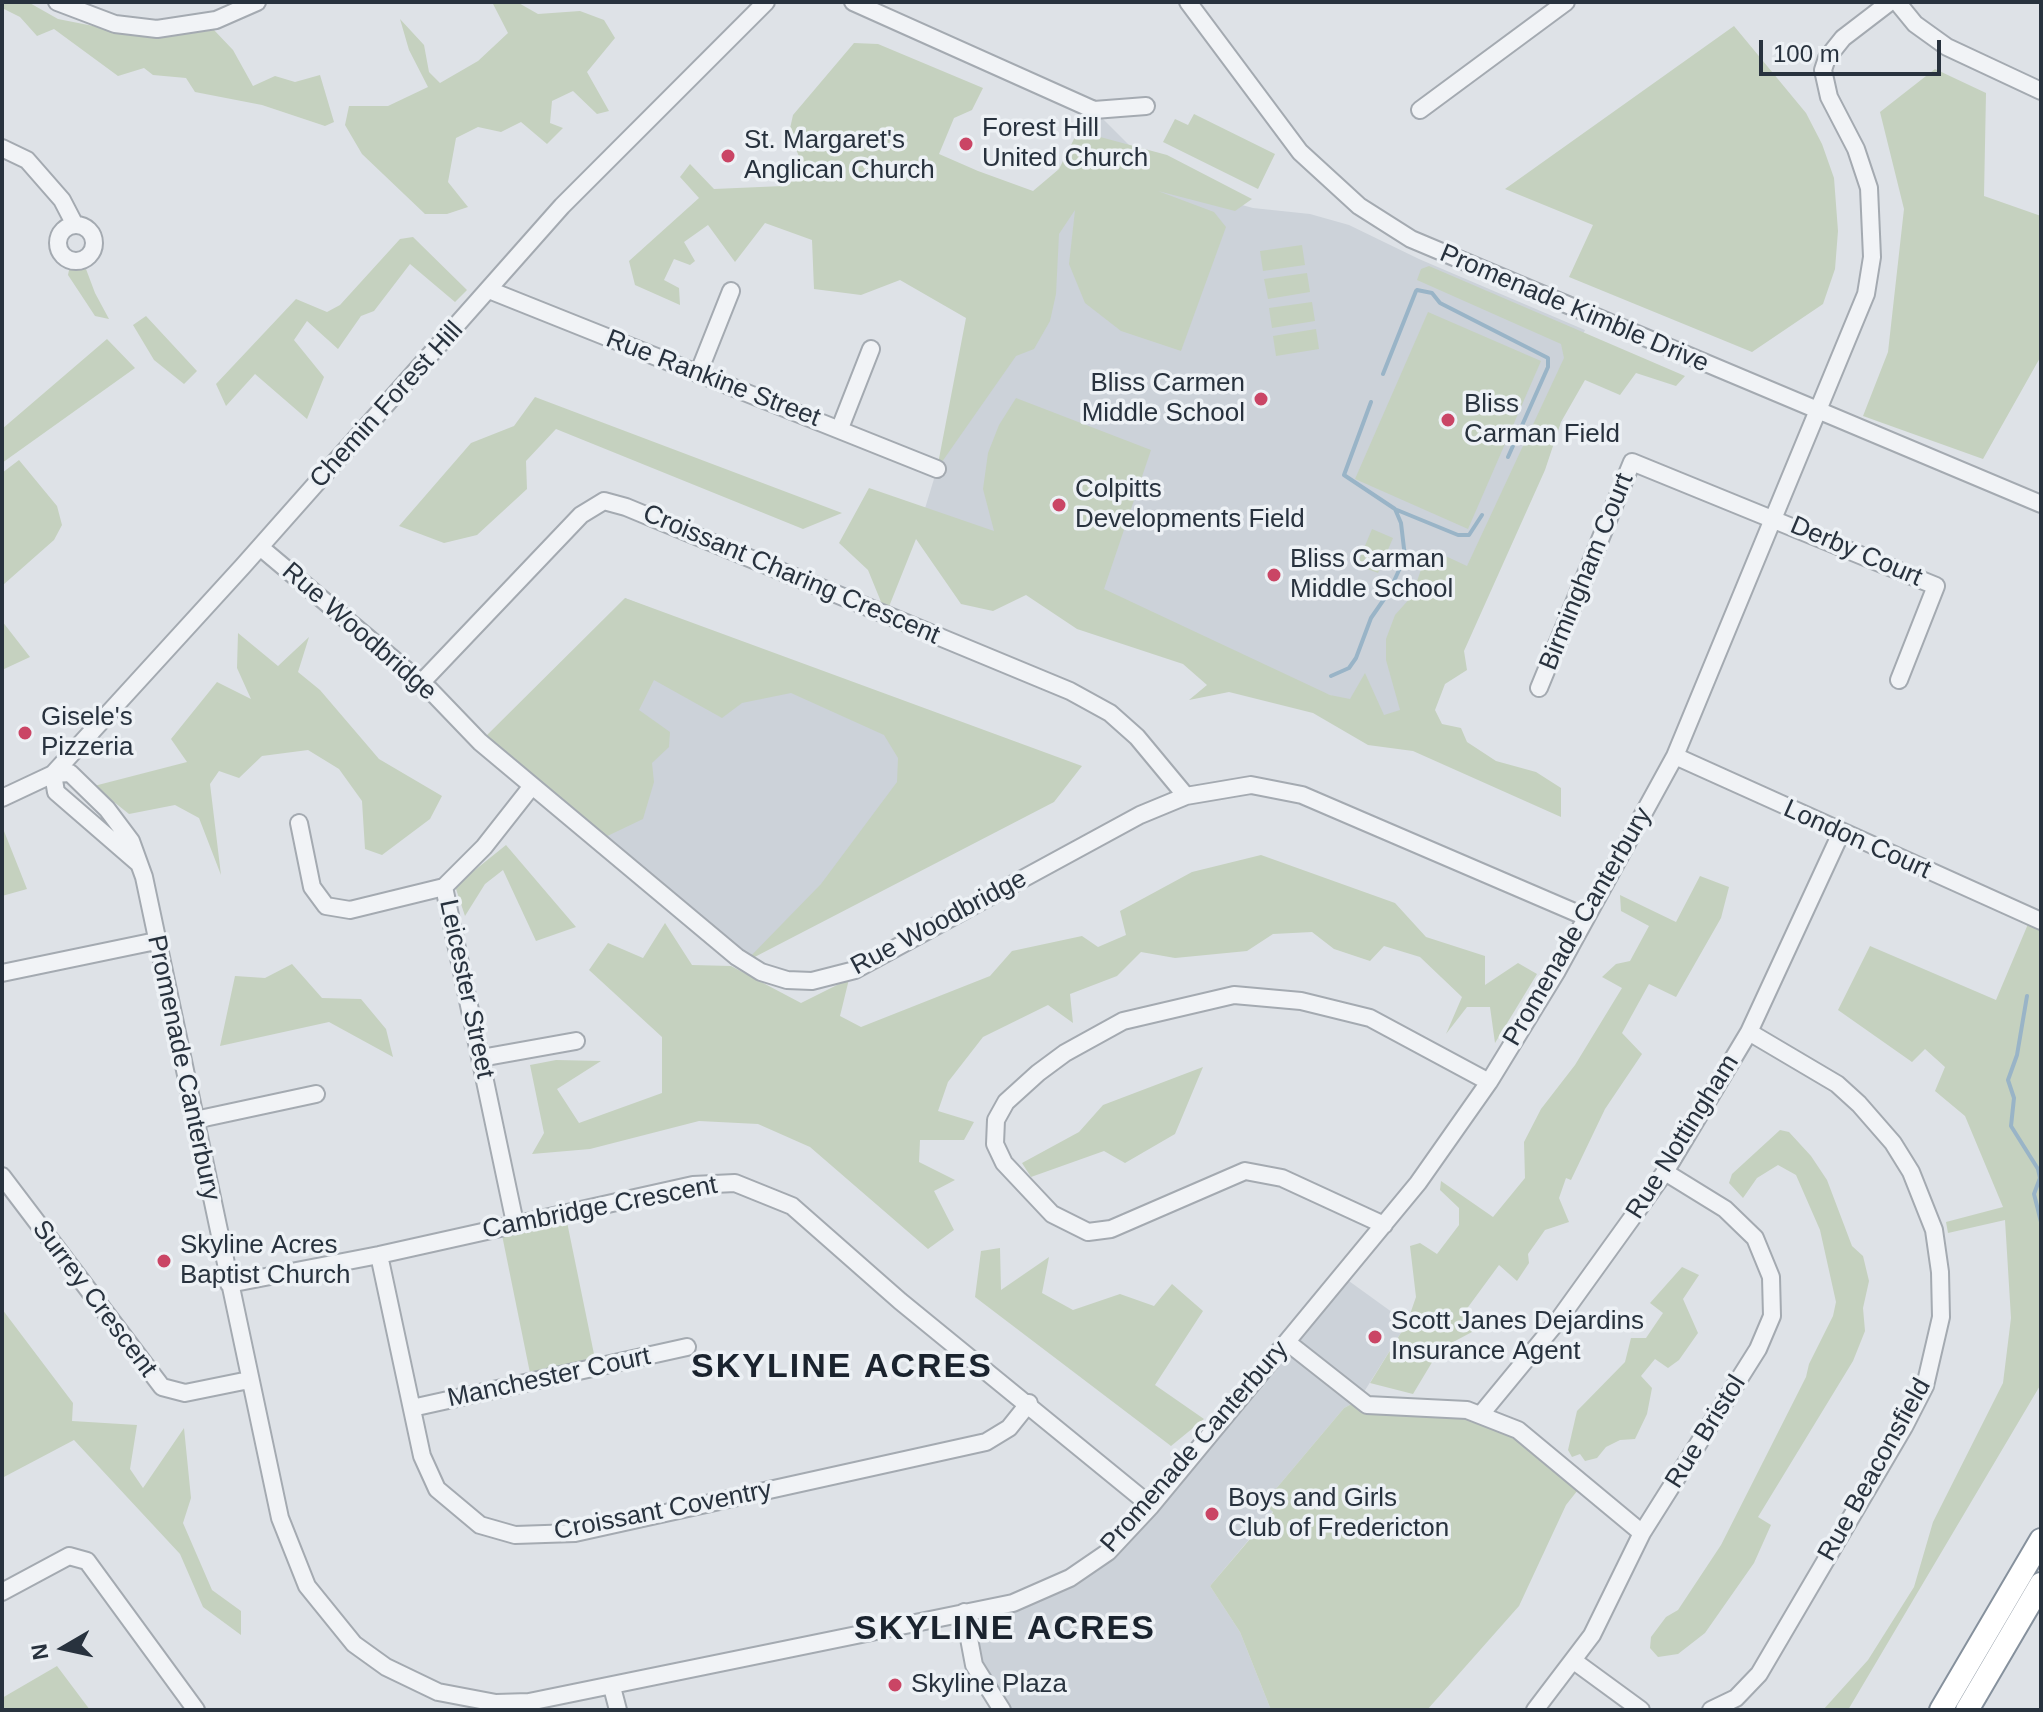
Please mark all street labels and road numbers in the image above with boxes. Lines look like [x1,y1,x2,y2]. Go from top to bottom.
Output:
street label: Promenade Kimble Drive [1435,238,1713,380]
street label: Chemin Forest Hill [304,315,470,495]
street label: Rue Rankine Street [601,324,825,434]
street label: Birmingham Court [1533,469,1641,675]
street label: Croissant Charing Crescent [638,498,944,652]
street label: Derby Court [1785,510,1927,594]
street label: Rue Woodbridge [275,556,443,708]
street label: London Court [1779,794,1935,886]
street label: Promenade Canterbury [1497,802,1659,1052]
street label: Rue Woodbridge [846,864,1032,982]
street label: Leicester Street [432,897,500,1081]
street label: Promenade Canterbury [140,933,226,1203]
street label: Rue Nottingham [1620,1049,1746,1225]
street label: Cambridge Crescent [480,1170,720,1246]
street label: Surrey Crescent [25,1215,163,1383]
street label: Promenade Canterbury [1095,1335,1295,1559]
street label: Manchester Court [445,1341,653,1415]
street label: Rue Bristol [1659,1370,1753,1494]
street label: Rue Beaconsfield [1812,1373,1938,1567]
street label: Croissant Coventry [552,1475,774,1547]

